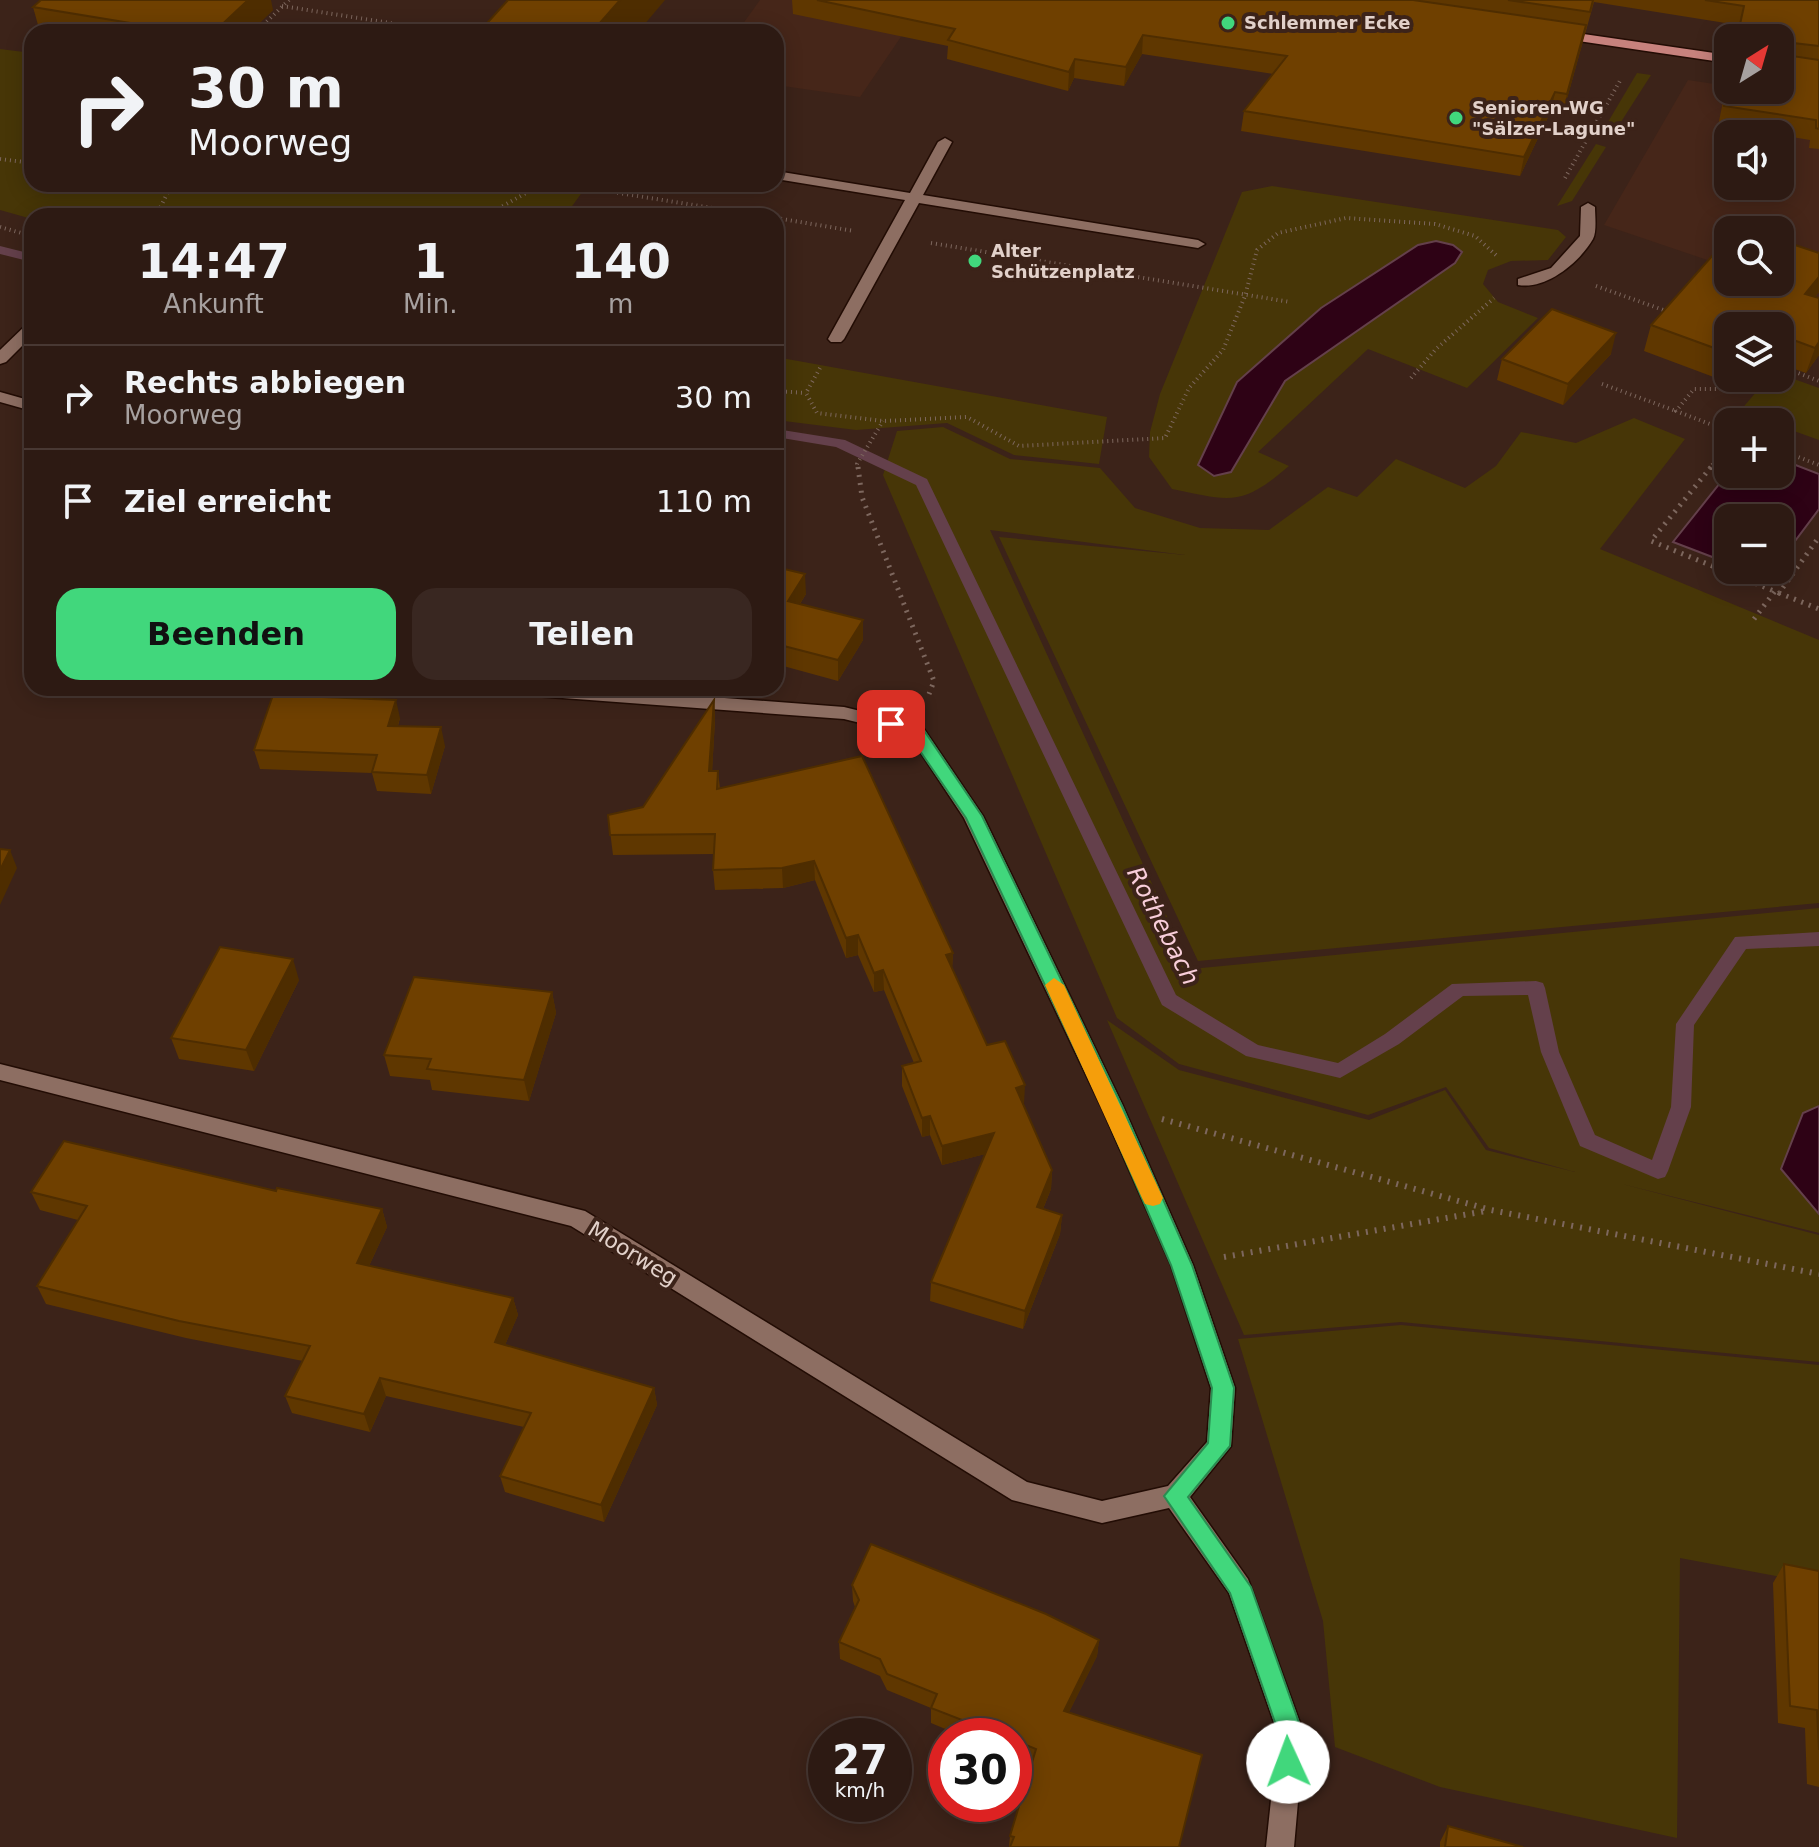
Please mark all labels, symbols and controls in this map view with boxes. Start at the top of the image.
place label: Schlemmer Ecke [1244,12,1410,33]
marker: Schlemmer Ecke [1219,14,1237,32]
north arrow [1714,24,1794,104]
map controls [1714,24,1794,584]
text: 30 m [188,55,344,120]
icon: right [56,56,160,160]
place label: Senioren-WG "Sälzer-Lagune" [1472,97,1635,139]
marker: Senioren-WG "Sälzer-Lagune" [1447,109,1465,127]
button: sound [1714,120,1794,200]
text: Moorweg [188,122,352,163]
button: search [1714,216,1794,296]
text: 14:47 [137,233,290,289]
text: 1 [414,233,447,289]
text: 140 [571,233,671,289]
place label: Alter Schützenplatz [991,240,1135,282]
marker: Alter Schützenplatz [966,252,984,270]
text: Ankunft [163,289,264,319]
text: Min. [403,289,457,319]
text: m [608,289,633,319]
button: layers [1714,312,1794,392]
text: Rechts abbiegen [124,365,406,400]
icon: right [56,375,100,419]
text: 30 m [675,380,752,415]
text: Moorweg [124,400,243,430]
button: + [1714,408,1794,488]
icon: arrive [56,479,100,523]
text: Ziel erreicht [124,484,331,519]
text: 110 m [656,484,752,519]
button: − [1714,504,1794,584]
button: Beenden [56,588,396,680]
button: Teilen [412,588,752,680]
pin [857,690,925,758]
icon: arrive [869,702,913,746]
water label: Rothebach [1121,862,1205,990]
street label: Moorweg [584,1216,682,1291]
speed limit sign: 30 [928,1718,1032,1822]
position arrow [1246,1720,1330,1804]
text: 27 [832,1737,888,1783]
text: km/h [835,1778,885,1802]

